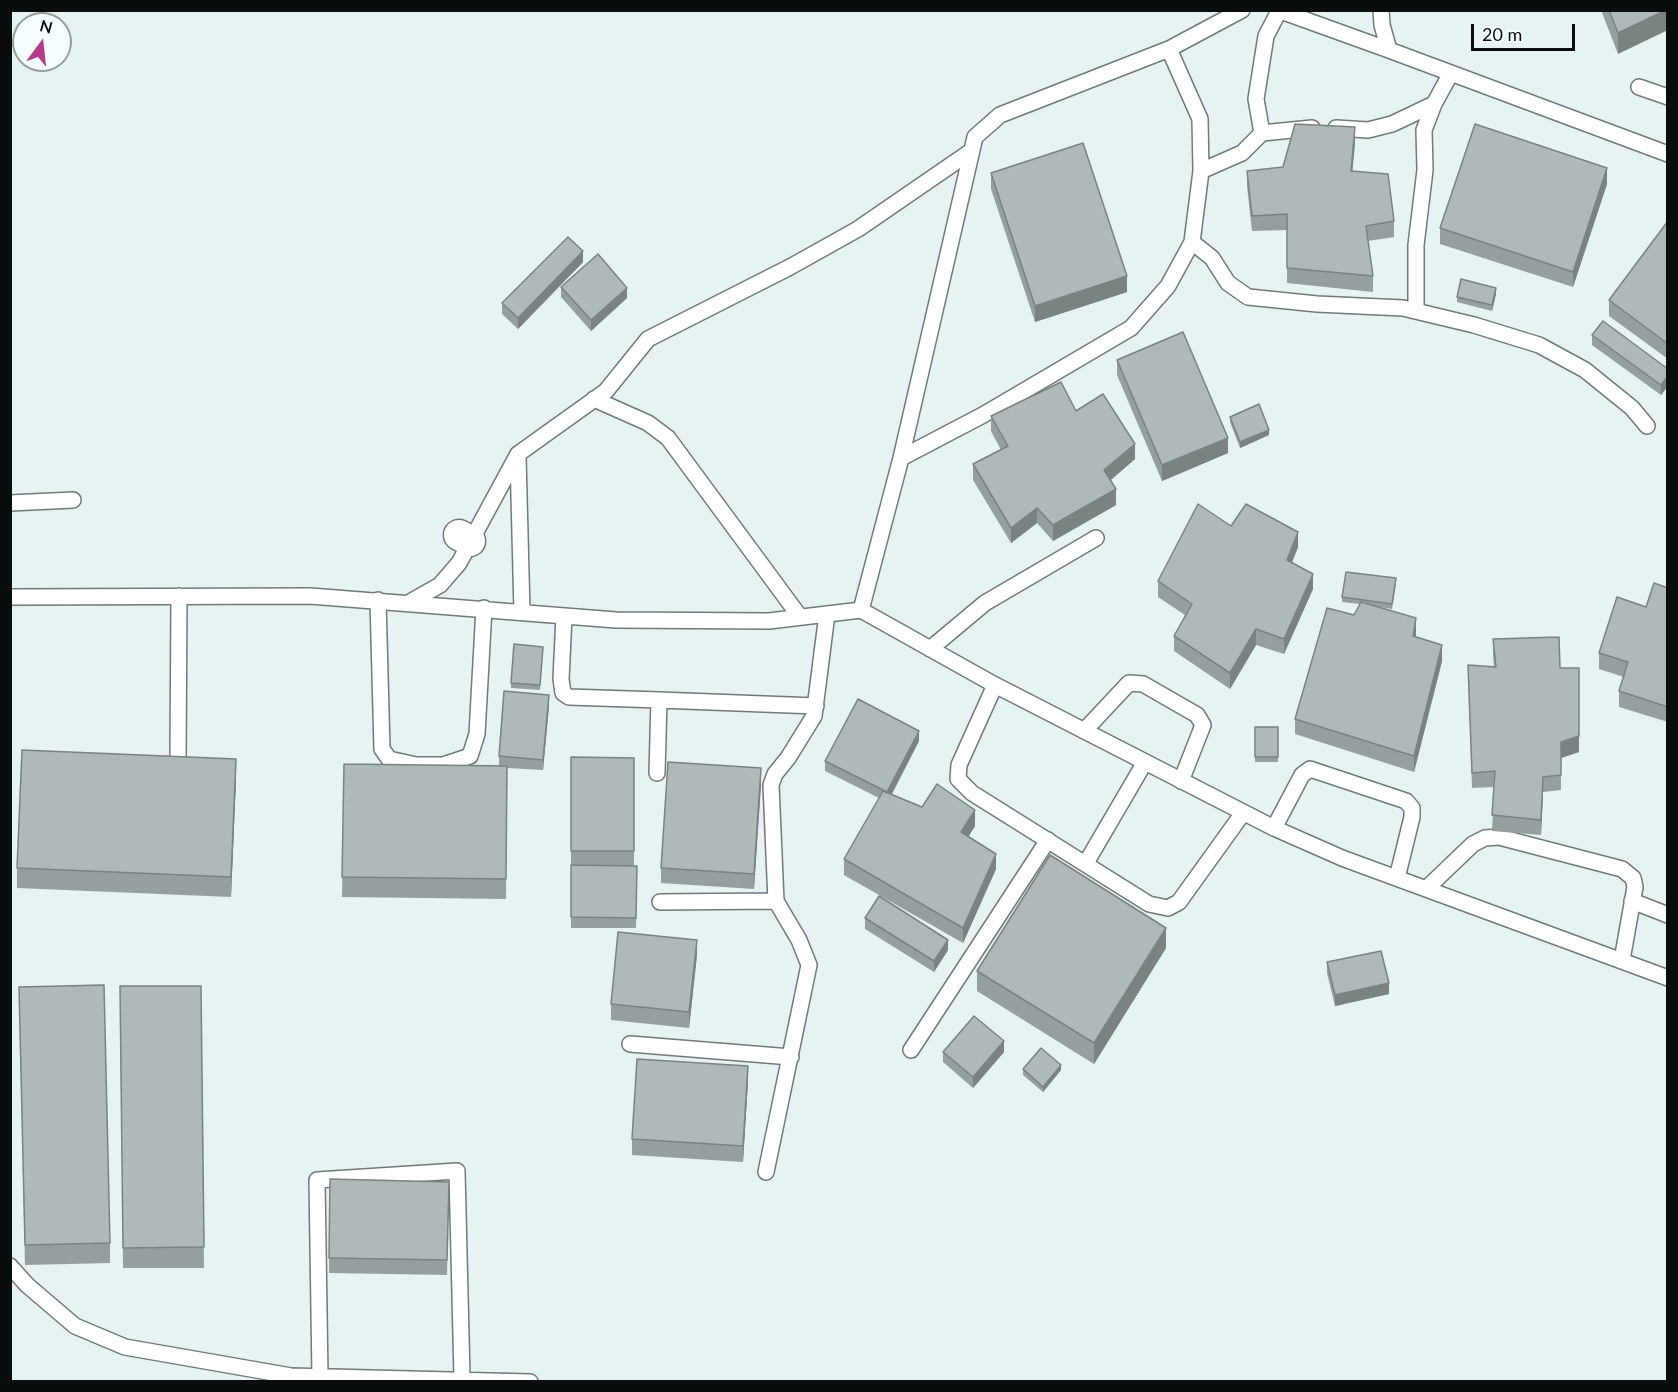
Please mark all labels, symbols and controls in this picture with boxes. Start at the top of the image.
north arrow [12,12,72,72]
scale bar [1474,12,1578,50]
text: N [38,15,55,37]
text: 20 m [1482,23,1522,45]

